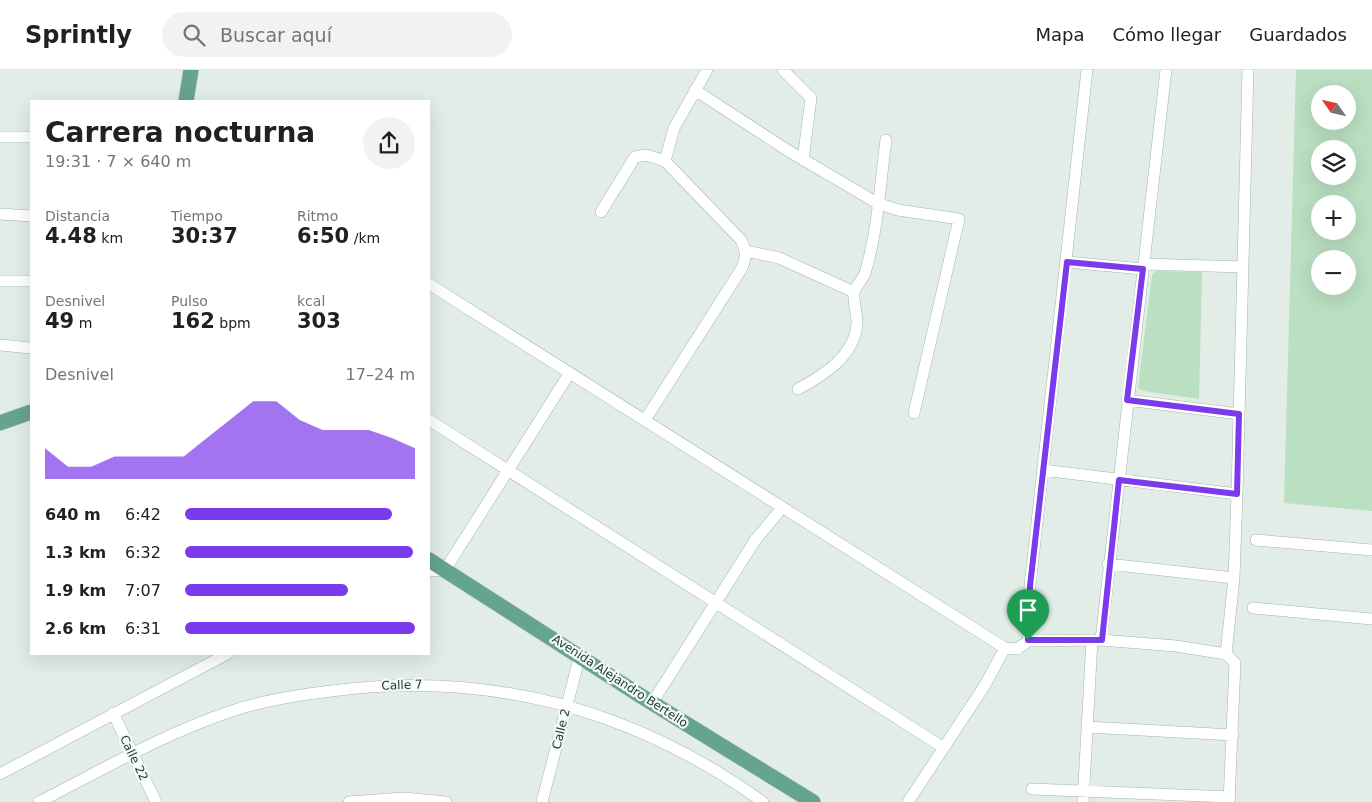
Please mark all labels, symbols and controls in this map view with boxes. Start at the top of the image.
search box [162,12,512,57]
text: Sprintly [25,21,132,49]
icon: search [180,21,208,49]
text: Buscar aquí [220,24,332,46]
text: Mapa [1035,24,1084,45]
text: Cómo llegar [1112,24,1221,45]
text: Guardados [1249,24,1347,45]
north arrow [1311,85,1356,130]
map controls [1311,85,1356,295]
text: Carrera nocturna [45,116,315,149]
button: share [363,117,415,169]
button: layers [1311,140,1356,185]
text: 19:31 · 7 × 640 m [45,152,191,171]
button: + [1311,195,1356,240]
text: Distancia [45,208,110,224]
text: Tiempo [171,208,223,224]
text: Ritmo [297,208,338,224]
text: 4.48 [45,224,97,248]
text: 30:37 [171,224,238,248]
text: 6:50 [297,224,349,248]
text: km [97,230,123,246]
text: /km [349,230,380,246]
button: − [1311,250,1356,295]
text: Desnivel [45,293,105,309]
text: Pulso [171,293,208,309]
text: kcal [297,293,325,309]
text: 49 [45,309,74,333]
text: 162 [171,309,215,333]
text: 303 [297,309,341,333]
text: m [74,315,92,331]
text: bpm [215,315,251,331]
text: Desnivel [45,365,114,384]
text: 17–24 m [346,365,415,384]
text: 640 m [45,505,101,524]
text: 6:42 [125,505,161,524]
text: 1.3 km [45,543,106,562]
text: 6:32 [125,543,161,562]
text: 1.9 km [45,581,106,600]
text: 7:07 [125,581,161,600]
pin [1007,589,1049,640]
icon: arrive [1014,596,1042,624]
text: 2.6 km [45,619,106,638]
text: 6:31 [125,619,161,638]
street label: Avenida Alejandro Bertello [550,632,690,730]
street label: Calle 7 [381,677,423,693]
street label: Calle 2 [549,707,573,751]
street label: Calle 22 [117,733,151,783]

